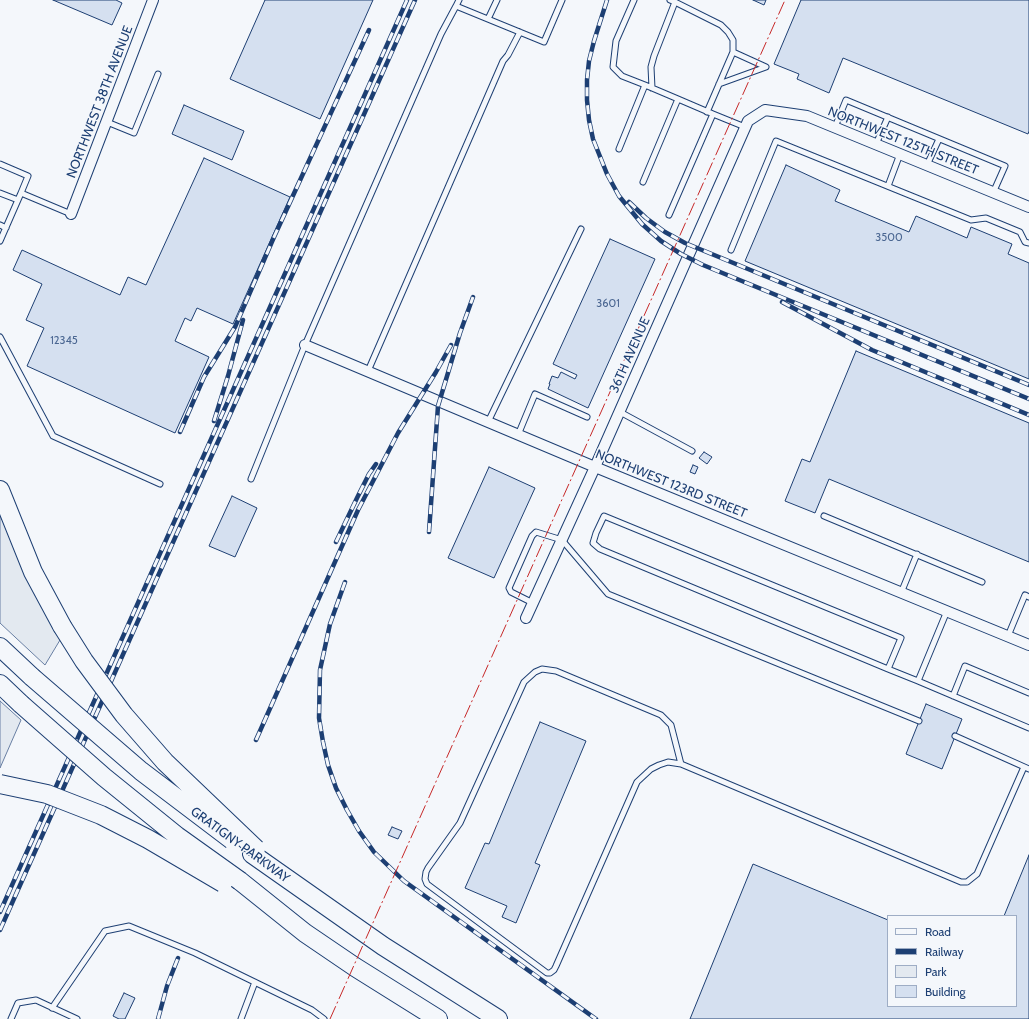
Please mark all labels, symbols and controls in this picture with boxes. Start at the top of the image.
street label: NORTHWEST 38TH AVENUE [64,24,136,180]
street label: NORTHWEST 125TH STREET [826,104,980,178]
house number: 3500 [875,231,903,245]
house number: 3601 [596,297,620,311]
street label: 36TH AVENUE [606,315,654,395]
house number: 12345 [50,334,78,348]
street label: NORTHWEST 123RD STREET [593,446,749,522]
street label: GRATIGNY PARKWAY [187,804,293,886]
legend [887,915,1017,1007]
text: Road [925,924,951,939]
text: Railway [925,944,963,959]
text: Park [925,964,947,979]
text: Building [925,984,966,999]

